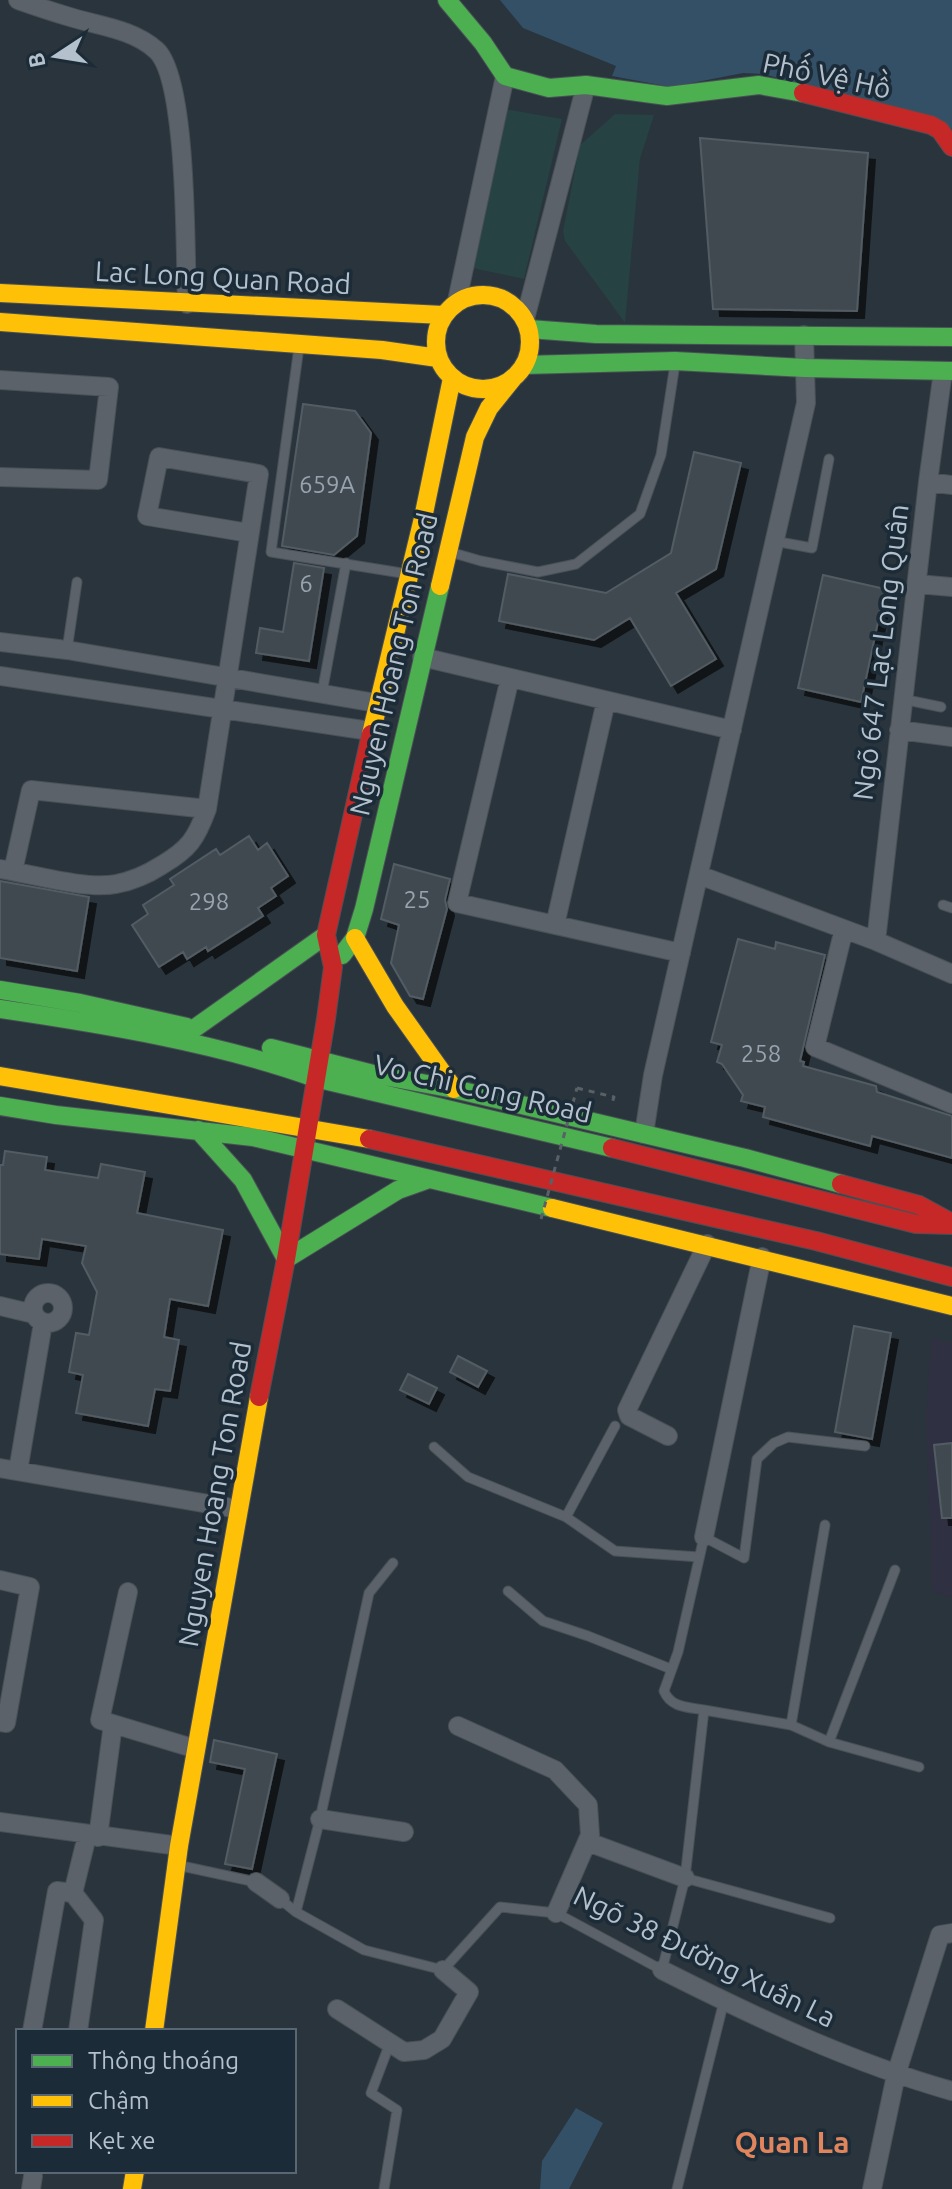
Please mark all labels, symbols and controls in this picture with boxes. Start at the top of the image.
north arrow [16,16,96,96]
street label: Phố Vệ Hồ [760,43,894,104]
text: B [22,51,50,70]
street label: Lac Long Quan Road [94,255,352,299]
house number: 659A [299,471,355,498]
street label: Ngõ 647 Lạc Long Quân [846,502,914,802]
street label: Nguyen Hoang Ton Road [343,510,443,818]
house number: 6 [299,570,313,597]
house number: 25 [403,886,431,913]
house number: 298 [189,888,229,915]
house number: 258 [741,1040,781,1067]
street label: Vo Chi Cong Road [371,1048,595,1128]
street label: Nguyen Hoang Ton Road [172,1339,256,1649]
street label: Ngõ 38 Đường Xuân La [569,1879,841,2033]
legend [16,2029,296,2173]
text: Thông thoáng [88,2047,239,2074]
text: Chậm [88,2087,149,2114]
district label: Quan La [734,2125,850,2159]
text: Kẹt xe [88,2127,156,2154]

